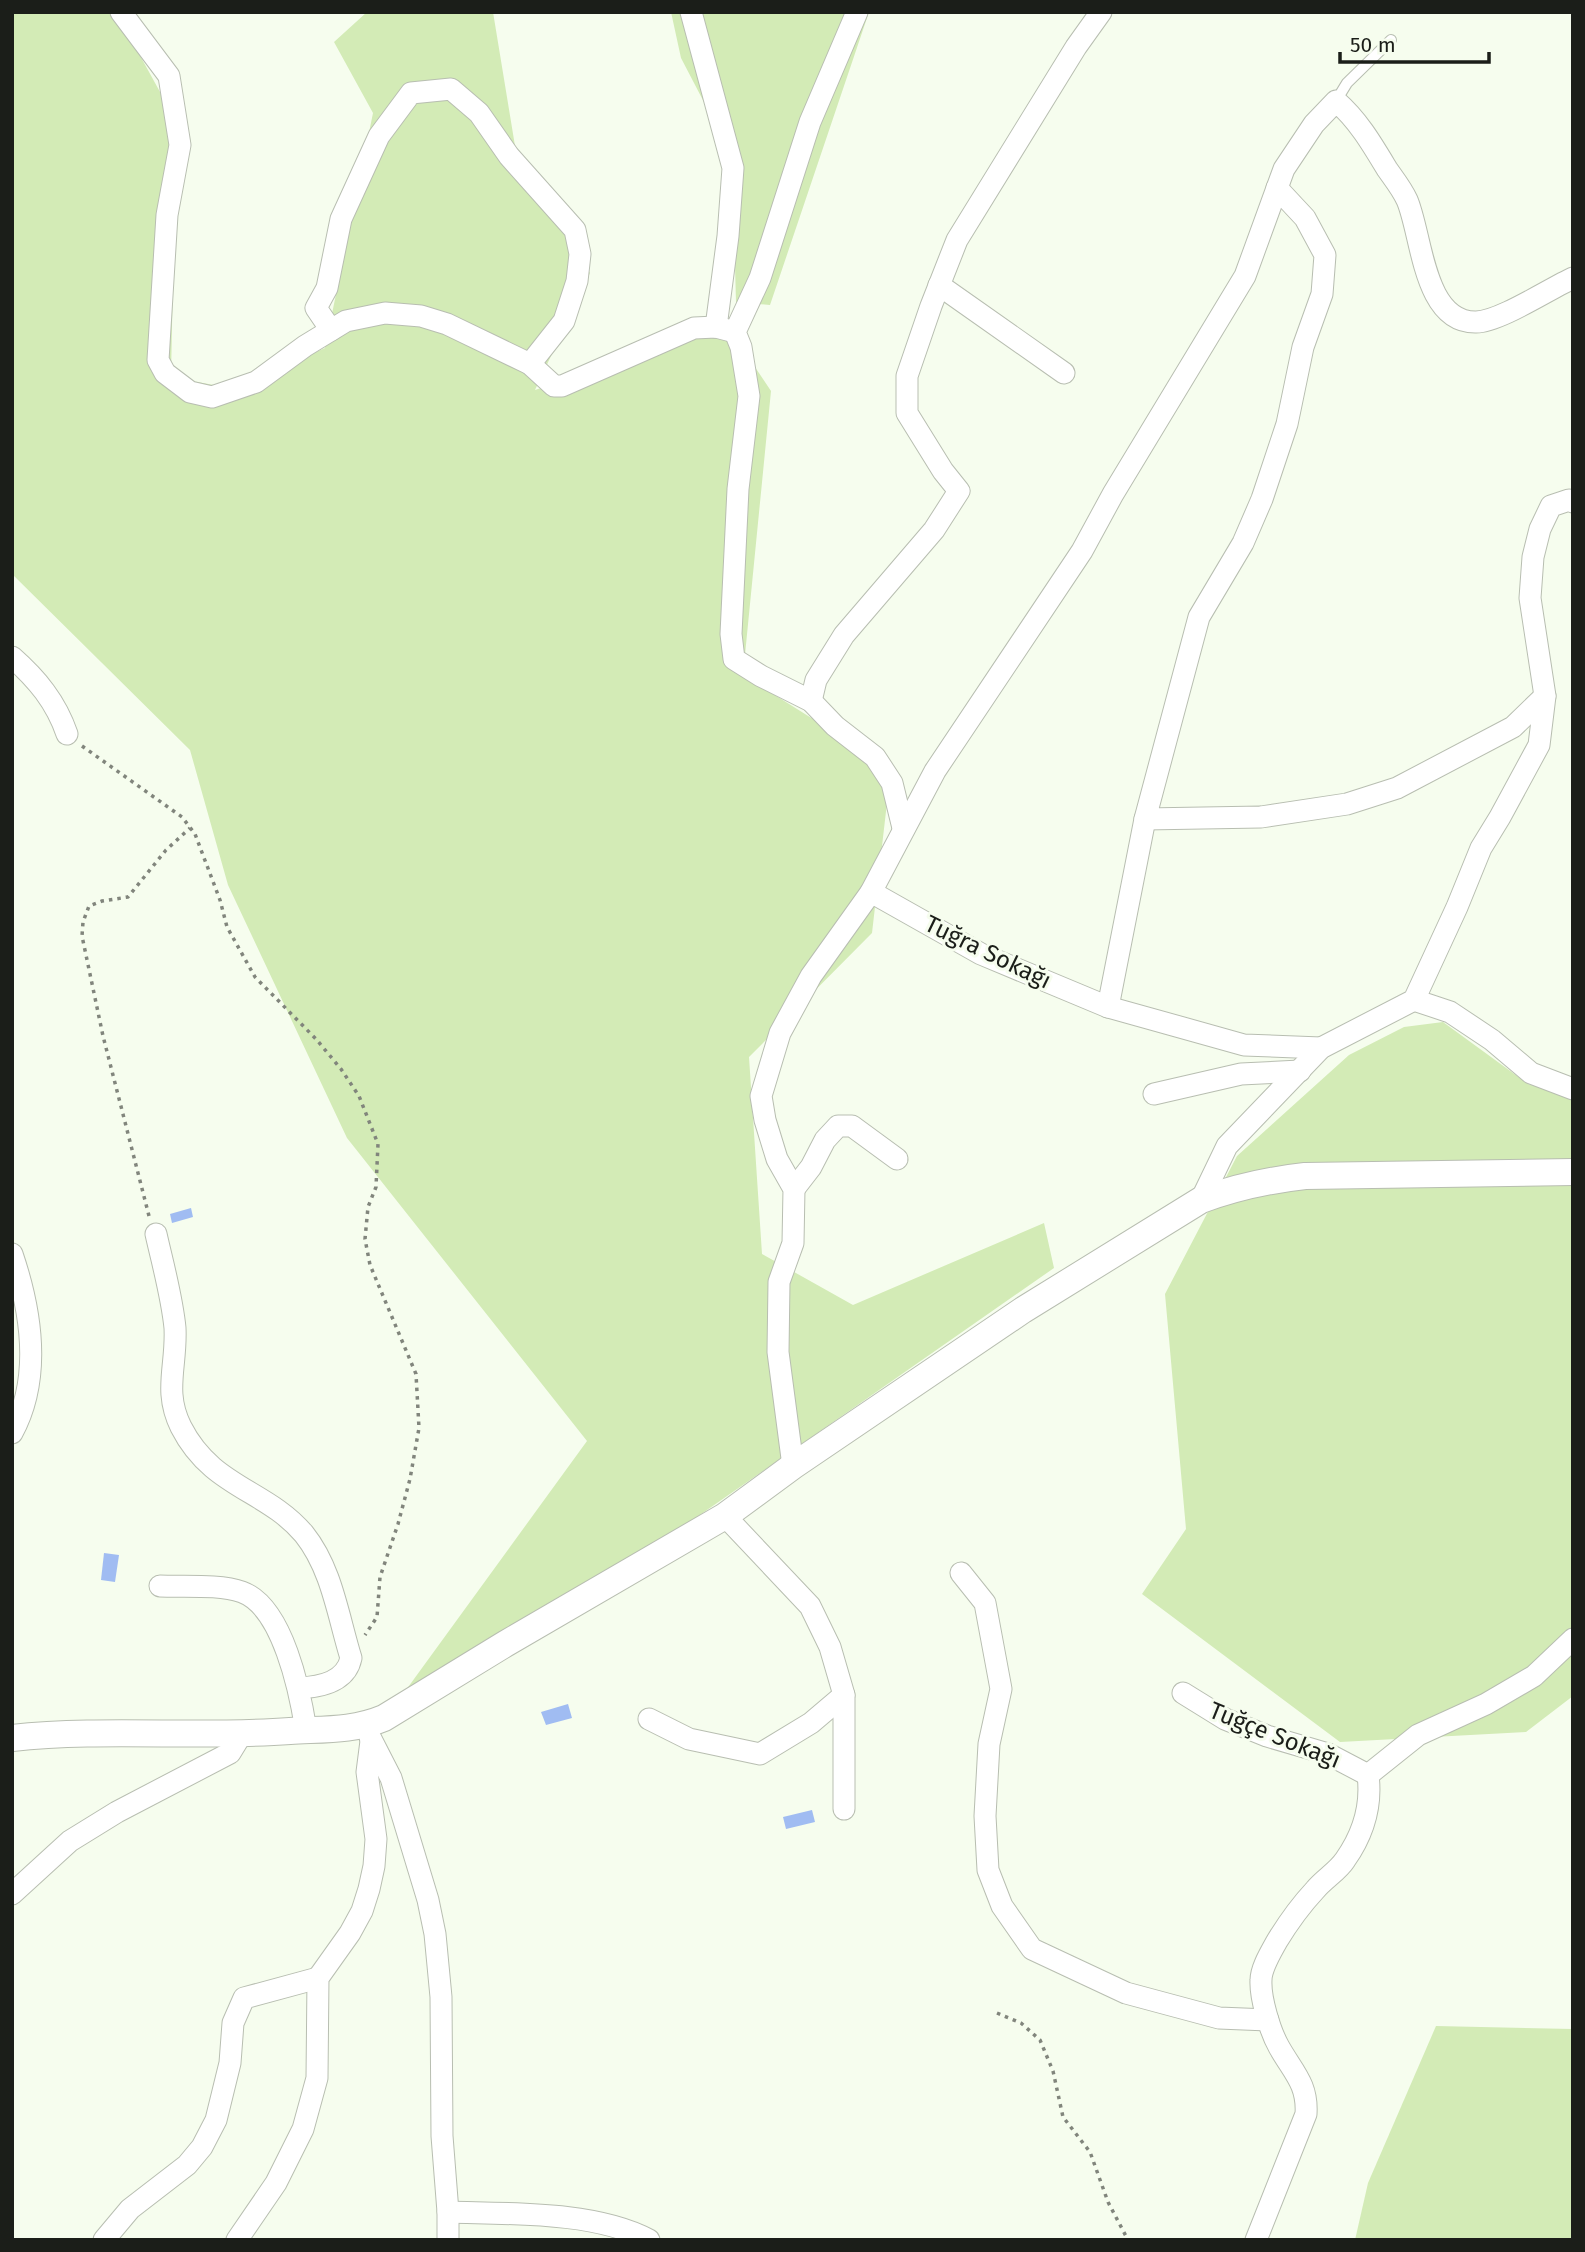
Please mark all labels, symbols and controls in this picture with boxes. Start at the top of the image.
scale bar [1340,21,1489,65]
text: 50 m [1350,32,1396,58]
street label: Tuğra Sokağı [920,909,1056,995]
street label: Tuğçe Sokağı [1205,1696,1345,1774]

